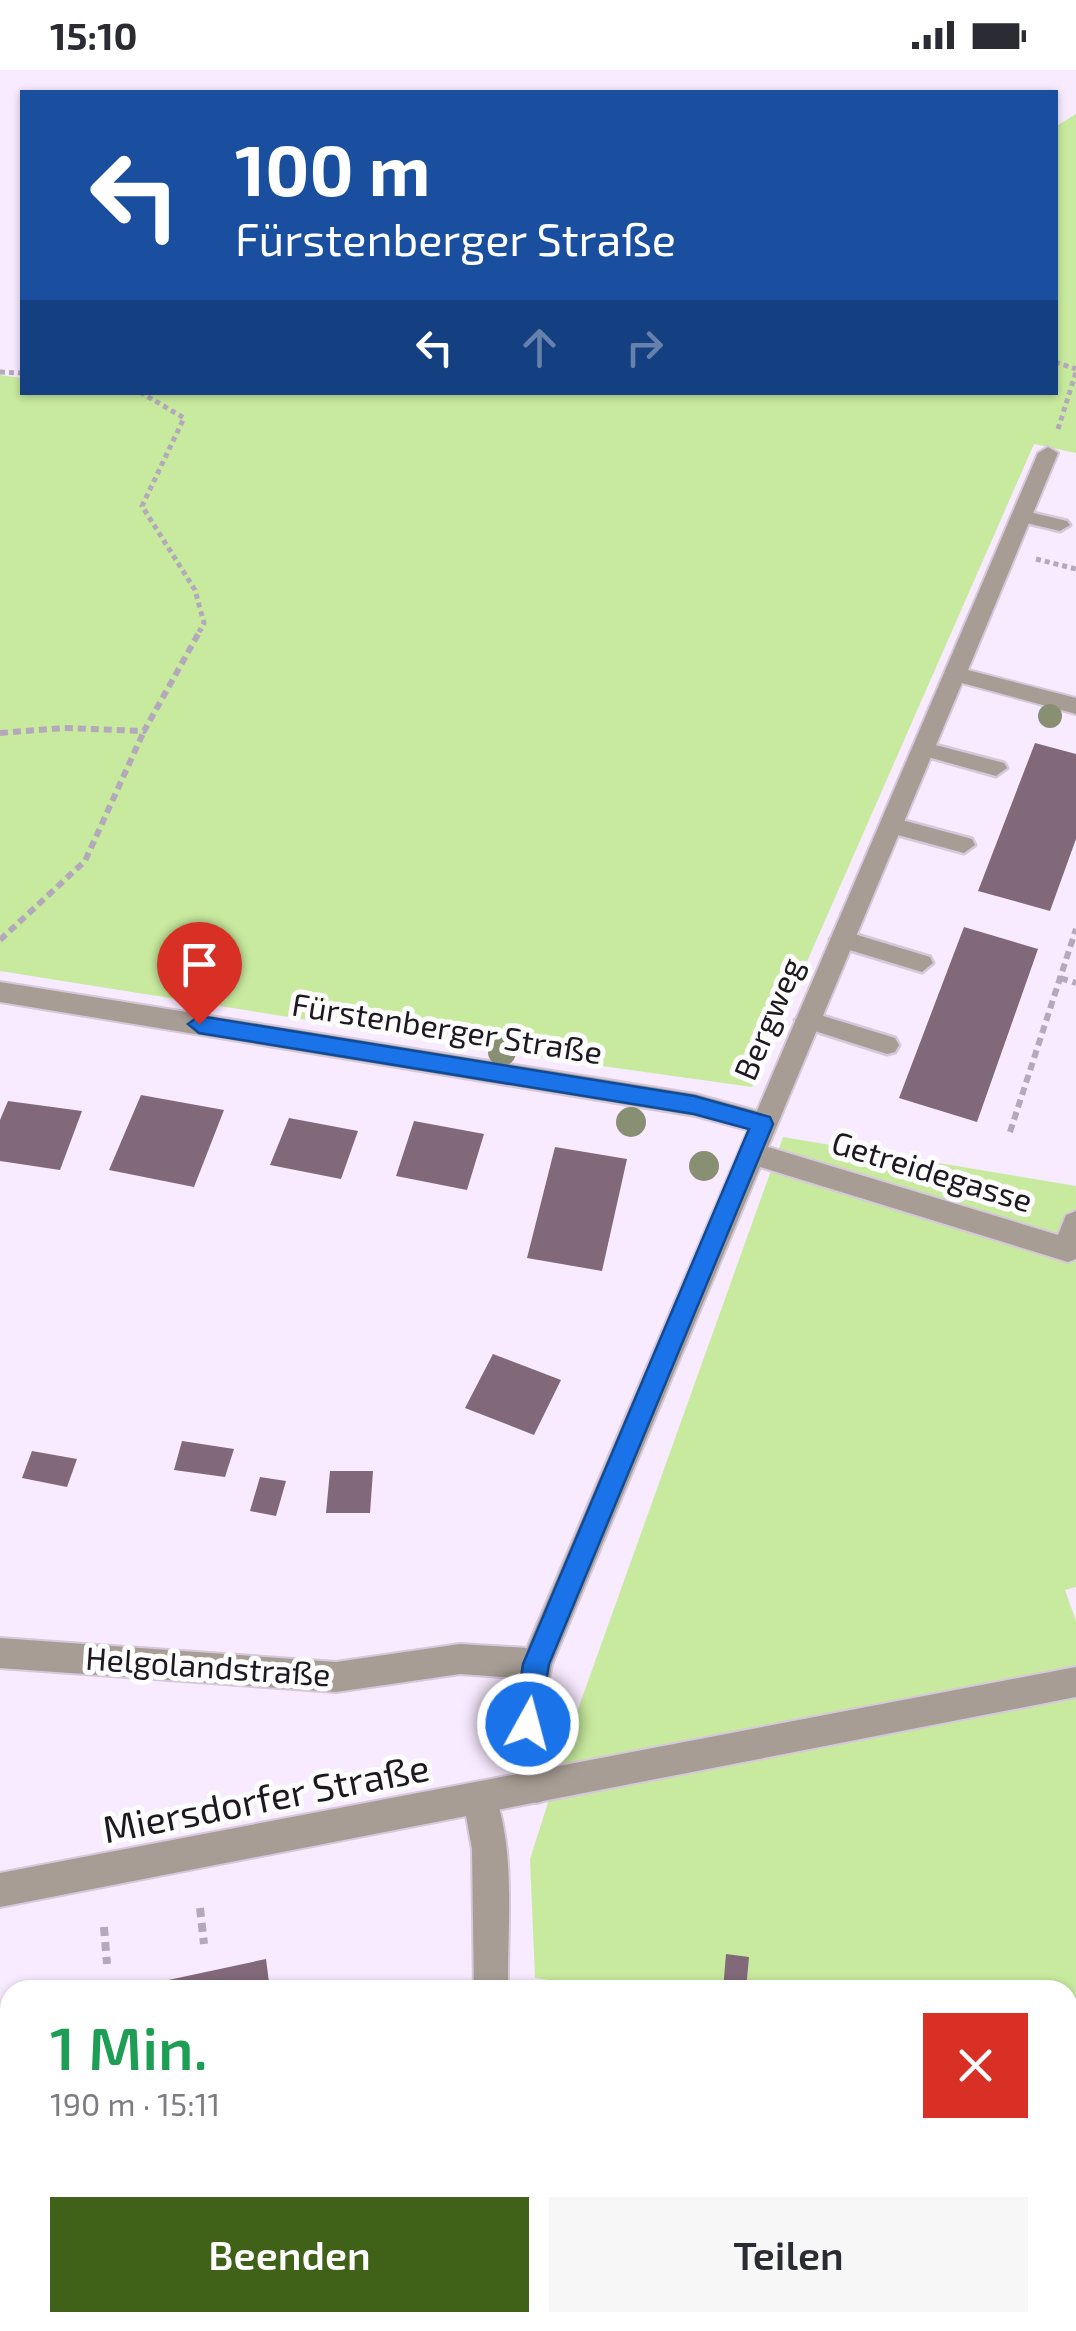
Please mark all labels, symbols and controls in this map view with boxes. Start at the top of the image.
text: 15:10 [50,12,138,58]
text: 100 m [235,126,430,210]
icon: left [70,130,200,260]
text: Fürstenberger Straße [235,211,676,265]
icon: left [407,320,462,375]
icon: ahead [512,320,567,375]
icon: right [617,320,672,375]
pin [157,922,242,1025]
icon: arrive [172,937,227,992]
street label: Bergweg [724,951,810,1085]
street label: Fürstenberger Straße [290,984,605,1070]
street label: Getreidegasse [828,1122,1037,1219]
street label: Helgolandstraße [84,1637,332,1693]
position arrow [476,1672,580,1776]
street label: Miersdorfer Straße [99,1743,433,1851]
text: 1 Min. [50,2010,208,2082]
button: close [923,2013,1028,2118]
text: 190 m · 15:11 [50,2084,220,2122]
button: Beenden [50,2197,529,2312]
button: Teilen [549,2197,1028,2312]

